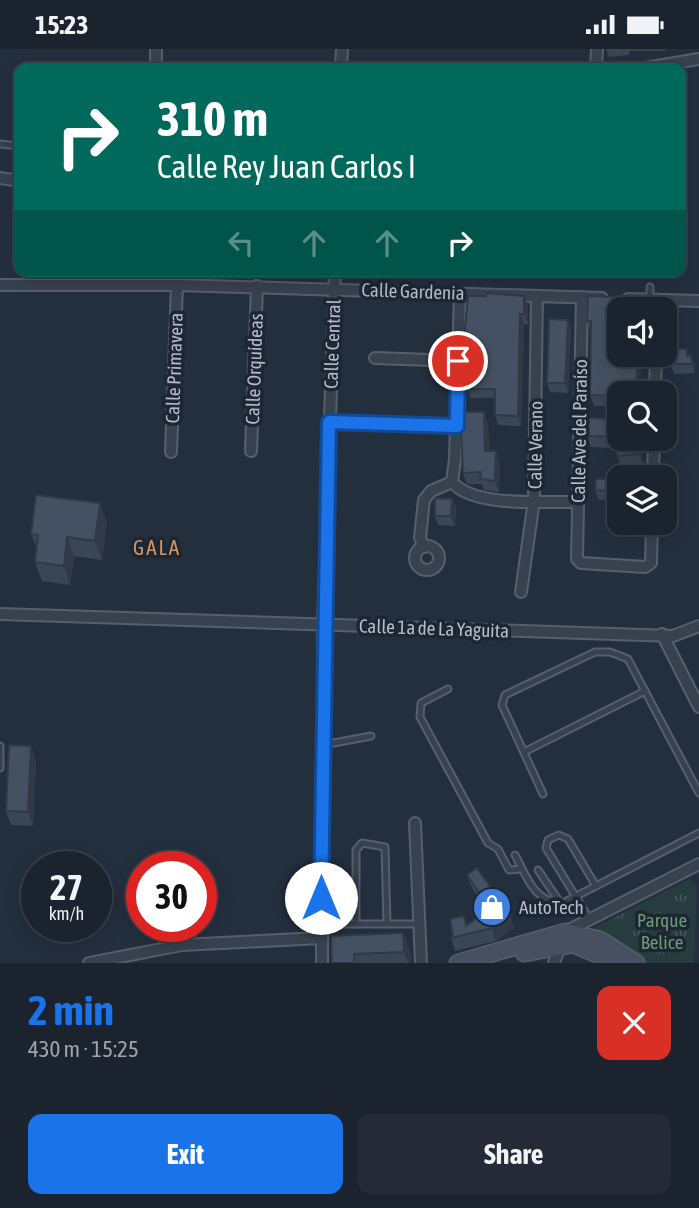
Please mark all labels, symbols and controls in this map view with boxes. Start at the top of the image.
text: 15:23 [35,10,89,40]
text: 310 m [157,90,268,146]
icon: right [42,91,133,182]
text: Calle Rey Juan Carlos I [157,148,416,185]
icon: left [222,224,260,262]
icon: ahead [295,224,333,262]
icon: ahead [368,224,406,262]
icon: right [441,224,479,262]
street label: Calle Gardenia [361,278,465,304]
map controls [607,297,677,535]
button: sound [607,297,677,367]
street label: Calle Central [319,299,345,389]
street label: Calle Primavera [161,312,187,424]
street label: Calle Orquídeas [241,313,267,425]
pin [428,331,488,391]
icon: arrive [439,342,477,380]
street label: Calle Ave del Paraíso [567,359,591,503]
button: search [607,381,677,451]
street label: Calle Verano [523,401,547,489]
button: layers [607,465,677,535]
district label: GALA [133,535,181,559]
street label: Calle 1a de La Yaguita [359,614,509,642]
speed limit sign: 30 [126,851,217,942]
position arrow [284,861,358,935]
text: 27 [50,867,83,907]
shop icon: AutoTech [471,886,513,928]
place label: AutoTech [519,896,584,918]
text: km/h [49,903,84,924]
park label: Parque Belice [637,909,687,953]
text: 2 min [28,986,114,1034]
button: close [597,986,671,1060]
text: 430 m · 15:25 [28,1036,139,1062]
button: Exit [28,1114,343,1194]
button: Share [357,1114,671,1194]

